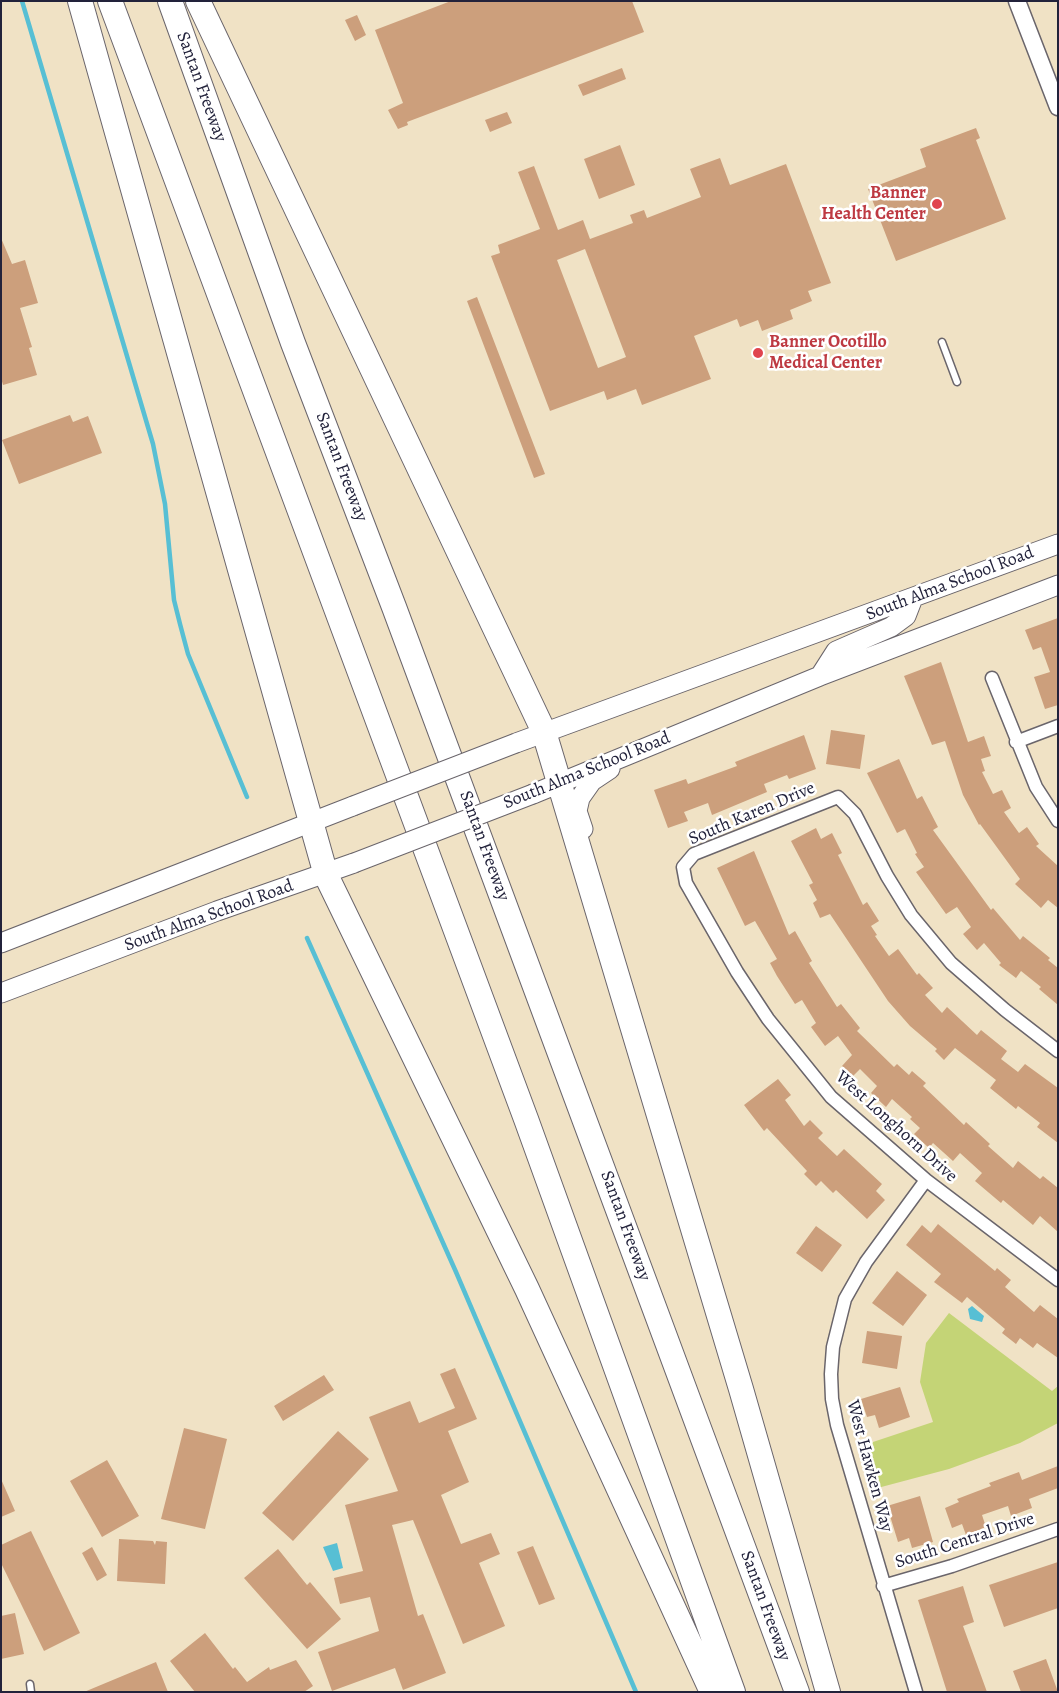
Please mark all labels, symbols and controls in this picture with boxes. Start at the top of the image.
street label: Santan Freeway [171,29,231,145]
place label: Banner Health Center [821,183,926,225]
marker: Banner Health Center [930,197,944,211]
place label: Banner Ocotillo Medical Center [769,332,887,374]
marker: Banner Ocotillo Medical Center [751,346,765,360]
street label: Santan Freeway [310,409,372,525]
street label: South Alma School Road [863,542,1037,626]
street label: South Alma School Road [500,728,674,814]
street label: South Karen Drive [686,778,818,850]
street label: Santan Freeway [454,788,514,904]
street label: South Alma School Road [122,875,296,957]
street label: West Longhorn Drive [831,1067,961,1187]
street label: Santan Freeway [595,1168,655,1284]
street label: West Hawken Way [841,1398,897,1534]
street label: South Central Drive [893,1508,1037,1574]
street label: Santan Freeway [735,1548,795,1664]

